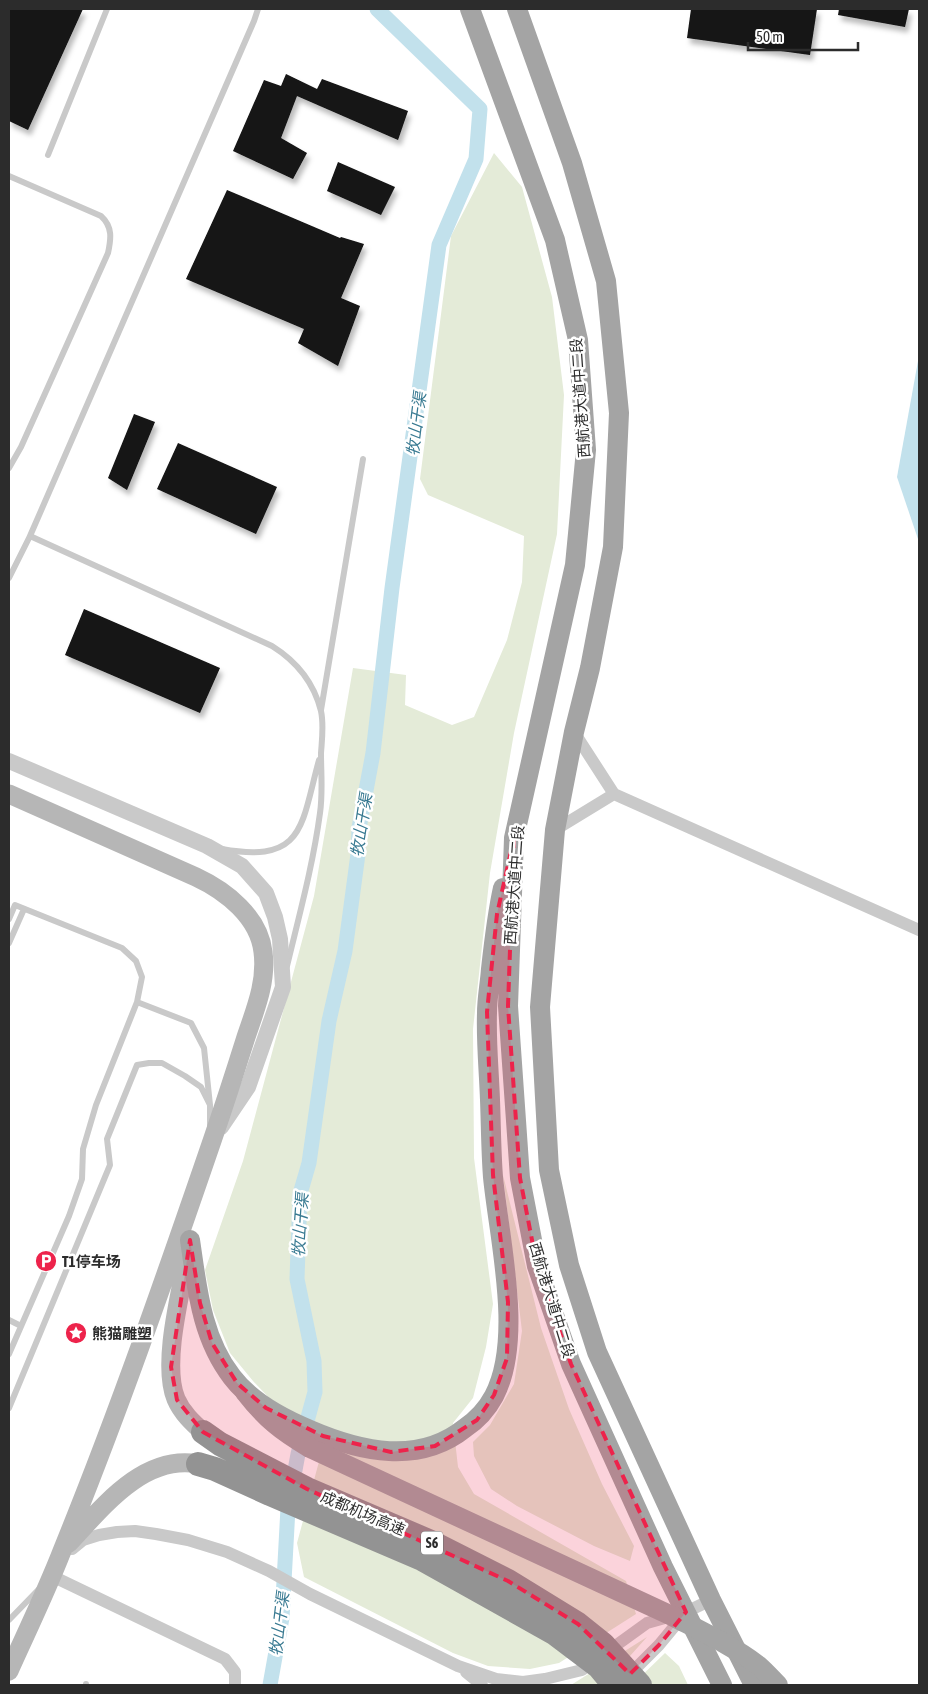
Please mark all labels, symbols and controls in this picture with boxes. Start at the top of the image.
scale bar [748,20,858,52]
text: 50 m [756,28,783,45]
street label: 西航港大道中二段 [567,338,593,458]
water label: 牧山干渠 [403,389,429,457]
water label: 牧山干渠 [347,790,375,858]
street label: 西航港大道中二段 [501,825,527,945]
water label: 牧山干渠 [289,1190,311,1258]
street label: 西航港大道中二段 [526,1240,578,1360]
parking icon: T1停车场 [34,1249,58,1273]
place label: T1停车场 [62,1253,121,1270]
place icon: 熊猫雕塑 [64,1321,88,1345]
place label: 熊猫雕塑 [92,1325,152,1342]
street label: 成都机场高速 [318,1488,408,1538]
road number: S6 [421,1532,443,1555]
water label: 牧山干渠 [266,1589,292,1657]

